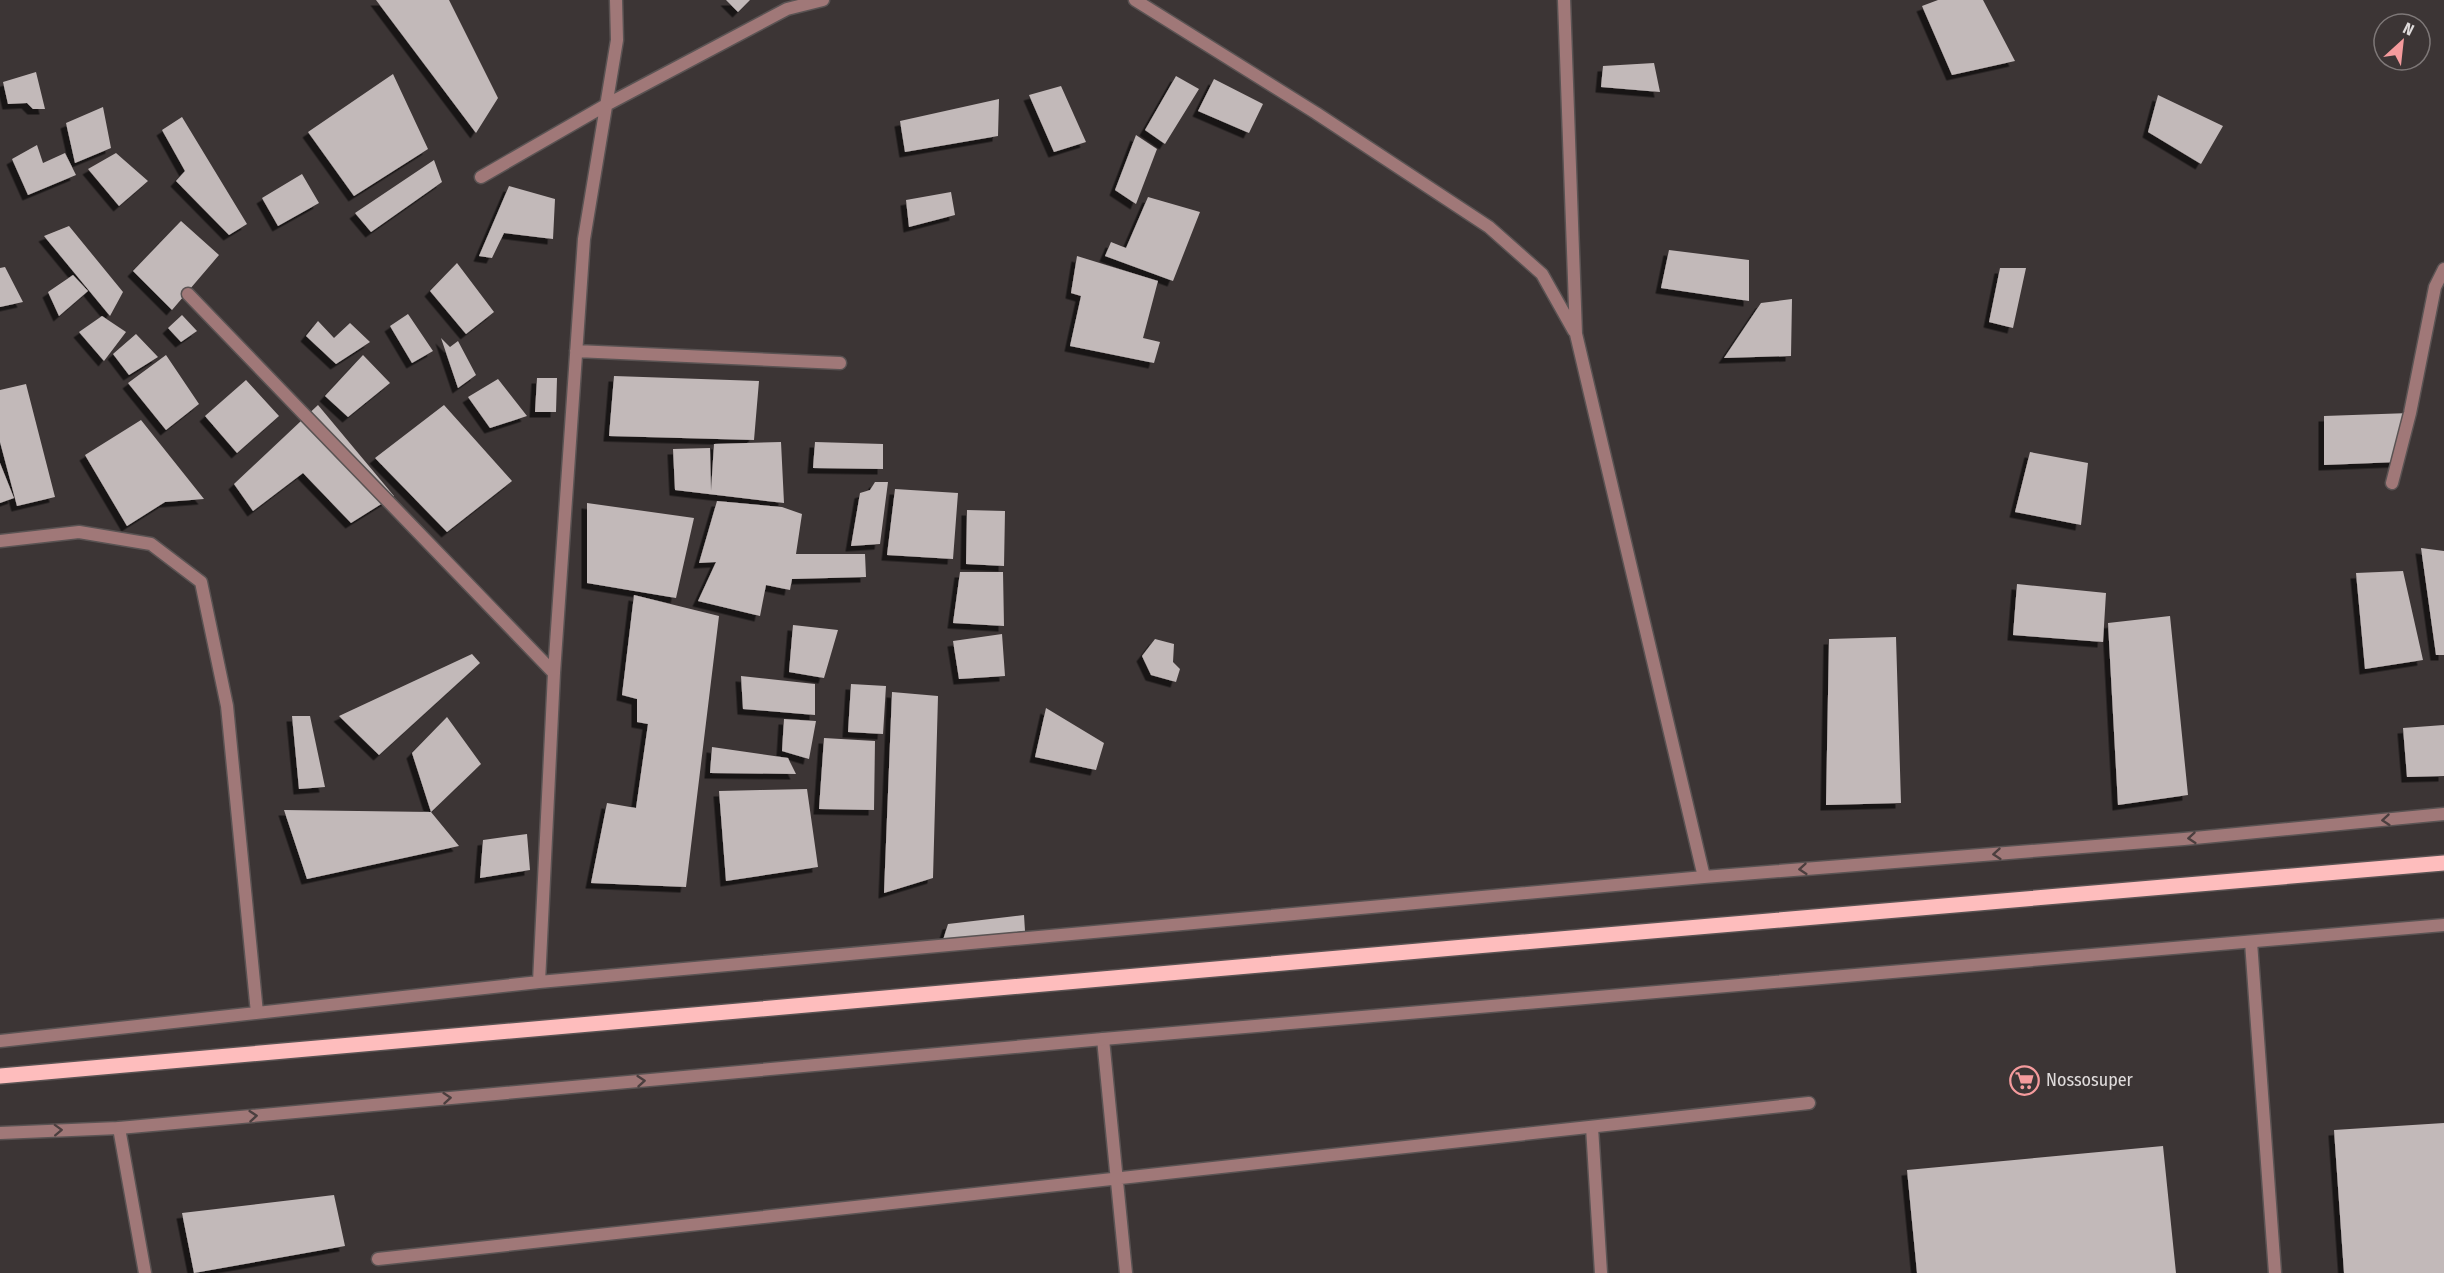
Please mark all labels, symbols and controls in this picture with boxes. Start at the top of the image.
north arrow [2372,12,2432,72]
text: N [2400,18,2417,40]
one-way arrow [2381,813,2390,826]
one-way arrow [2187,831,2196,844]
one-way arrow [1993,847,2002,860]
one-way arrow [1798,862,1807,875]
supermarket icon: Nossosuper [2009,1064,2041,1096]
place label: Nossosuper [2046,1069,2134,1091]
one-way arrow [637,1075,646,1088]
one-way arrow [443,1092,452,1105]
one-way arrow [248,1110,257,1123]
one-way arrow [54,1124,63,1137]

